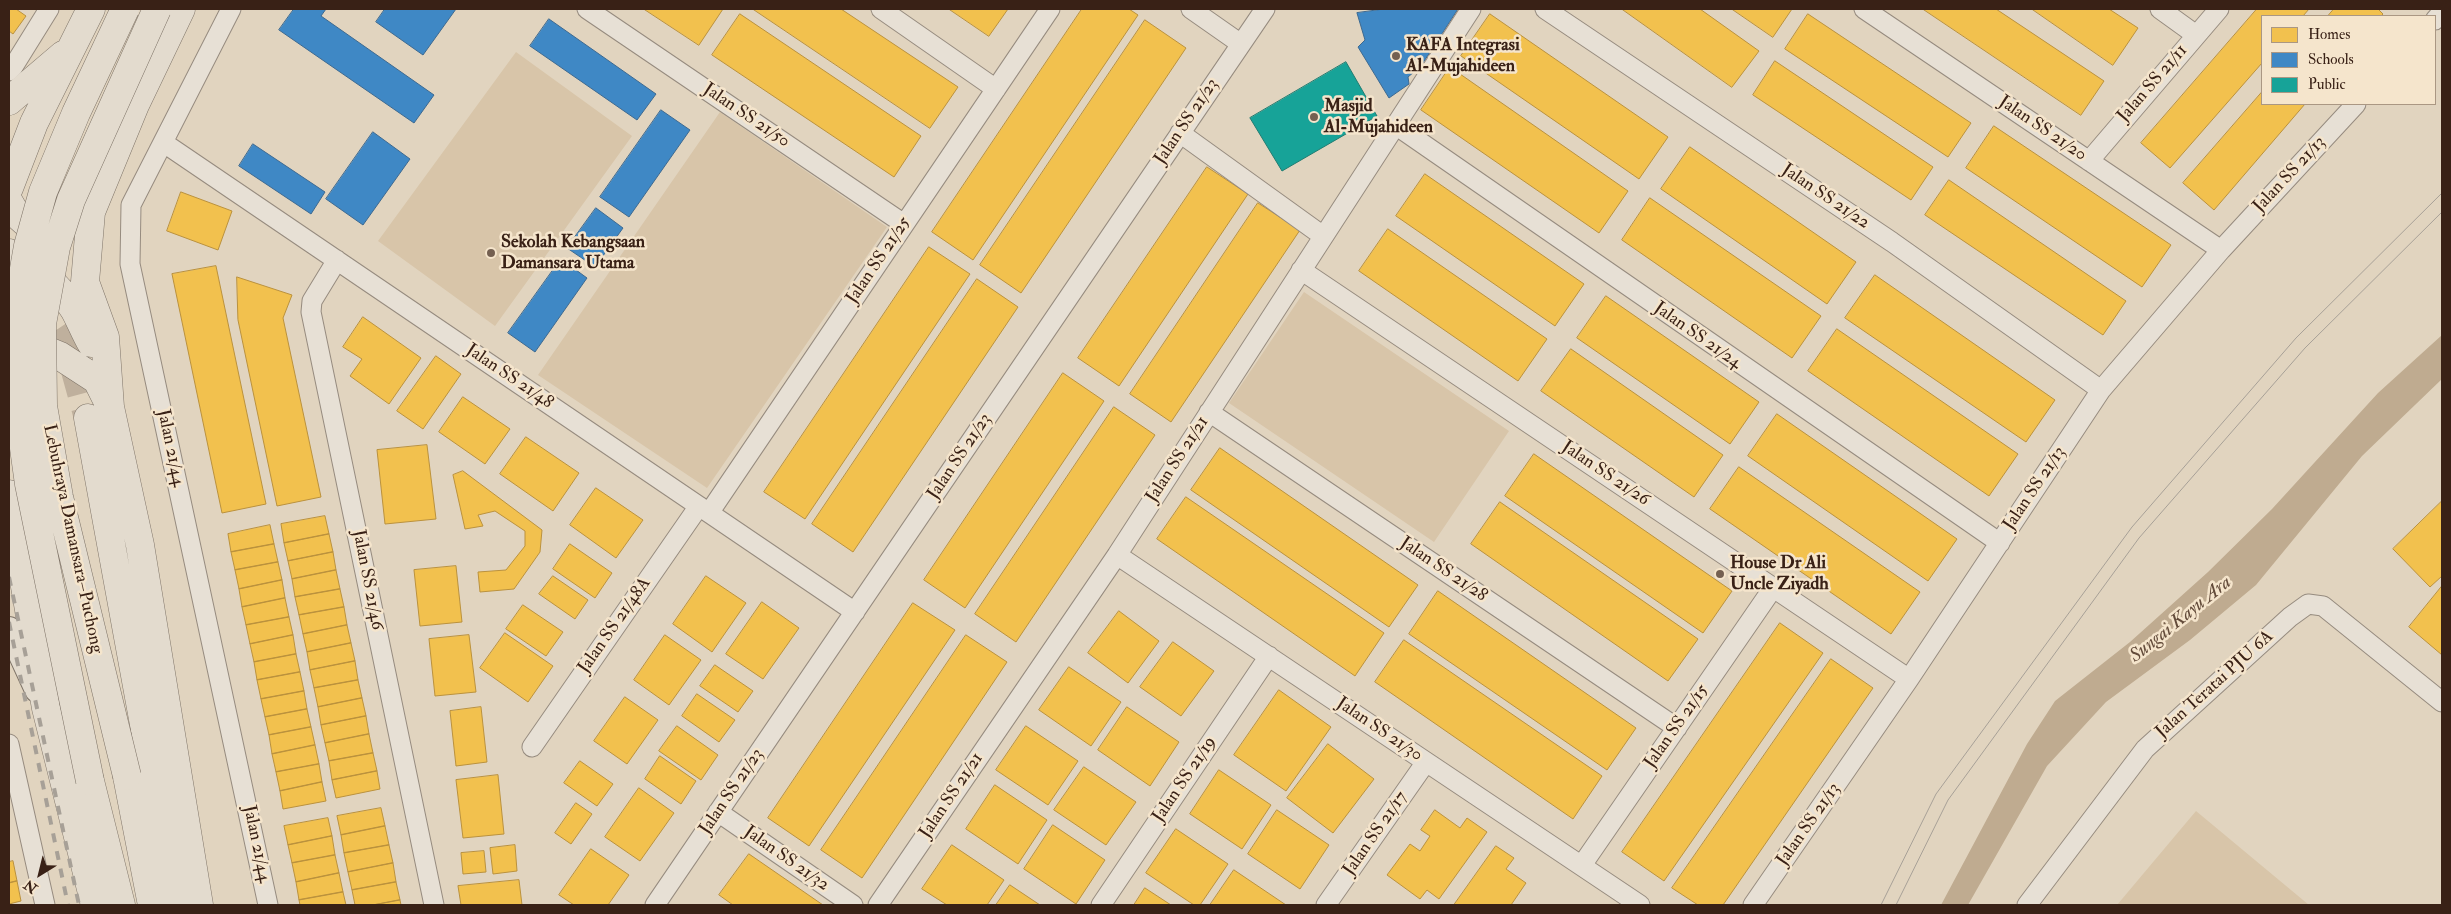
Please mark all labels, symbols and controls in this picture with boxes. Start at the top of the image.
legend [2261,15,2436,105]
text: Homes [2308,25,2350,44]
place label: KAFA Integrasi Al-Mujahideen [1406,35,1520,78]
street label: Jalan SS 21/11 [2113,41,2193,127]
marker: KAFA Integrasi Al-Mujahideen [1390,50,1402,62]
text: Schools [2308,50,2354,69]
street label: Jalan SS 21/23 [1150,75,1224,169]
text: Public [2308,75,2346,94]
street label: Jalan SS 21/50 [698,79,794,153]
street label: Jalan SS 21/20 [1994,92,2090,166]
place label: Masjid Al-Mujahideen [1324,96,1433,138]
marker: Masjid Al-Mujahideen [1308,111,1320,123]
street label: Jalan SS 21/13 [2249,132,2331,218]
street label: Jalan SS 21/22 [1777,160,1873,234]
street label: Jalan SS 21/25 [842,213,916,309]
place label: Sekolah Kebangsaan Damansara Utama [501,232,645,274]
marker: Sekolah Kebangsaan Damansara Utama [485,247,497,259]
street label: Jalan SS 21/24 [1649,298,1745,374]
street label: Jalan SS 21/48 [461,340,557,414]
street label: Jalan 21/44 [151,407,189,489]
street label: Jalan SS 21/23 [923,410,997,504]
street label: Jalan SS 21/21 [1142,413,1214,507]
street label: Lebuhraya Damansara–Puchong [37,422,107,656]
street label: Jalan SS 21/26 [1557,437,1653,511]
street label: Jalan SS 21/13 [1999,443,2071,535]
street label: Jalan SS 21/46 [347,528,387,632]
street label: Jalan SS 21/28 [1395,533,1491,607]
place label: House Dr Ali Uncle Ziyadh [1730,553,1829,596]
marker: House Dr Ali Uncle Ziyadh [1714,568,1726,580]
water label: Sungai Kayu Ara [2125,572,2237,668]
street label: Jalan SS 21/48A [574,574,656,678]
street label: Jalan Teratai PJU 6A [2152,626,2278,744]
street label: Jalan SS 21/15 [1640,681,1714,773]
street label: Jalan SS 21/30 [1332,693,1426,767]
street label: Jalan SS 21/19 [1148,733,1222,827]
street label: Jalan SS 21/23 [695,745,769,839]
street label: Jalan SS 21/21 [915,749,989,843]
street label: Jalan SS 21/13 [1772,779,1846,871]
street label: Jalan SS 21/17 [1339,788,1413,880]
street label: Jalan 21/44 [237,803,275,885]
street label: Jalan SS 21/32 [739,822,833,896]
north arrow [15,849,65,899]
text: N [21,876,41,897]

